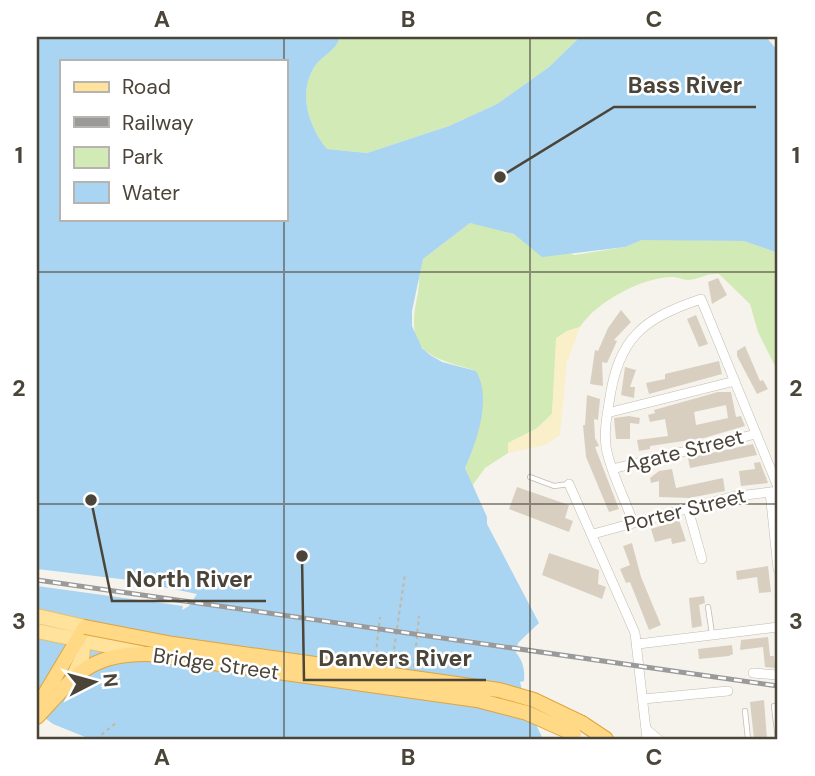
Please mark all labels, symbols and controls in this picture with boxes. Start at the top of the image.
text: A [154,4,170,34]
text: B [401,4,415,34]
text: C [646,4,662,34]
legend [60,60,287,220]
callout: Bass River [614,63,756,107]
text: Bass River [628,70,742,100]
text: Road [122,73,171,101]
text: Railway [122,109,194,137]
text: 1 [15,140,23,170]
text: 1 [792,140,800,170]
text: Park [122,143,164,171]
text: Water [122,179,180,207]
text: 2 [12,373,26,403]
text: 2 [789,373,803,403]
street label: Agate Street [622,423,746,479]
street label: Porter Street [621,481,749,539]
callout: North River [112,557,266,601]
text: North River [126,564,252,594]
text: 3 [12,606,26,636]
text: 3 [789,606,803,636]
callout: Danvers River [304,636,486,680]
street label: Bridge Street [151,641,281,687]
text: Danvers River [318,643,472,673]
north arrow [60,646,130,716]
text: N [97,672,124,688]
text: A [154,742,170,772]
text: B [401,742,415,772]
text: C [646,742,662,772]

